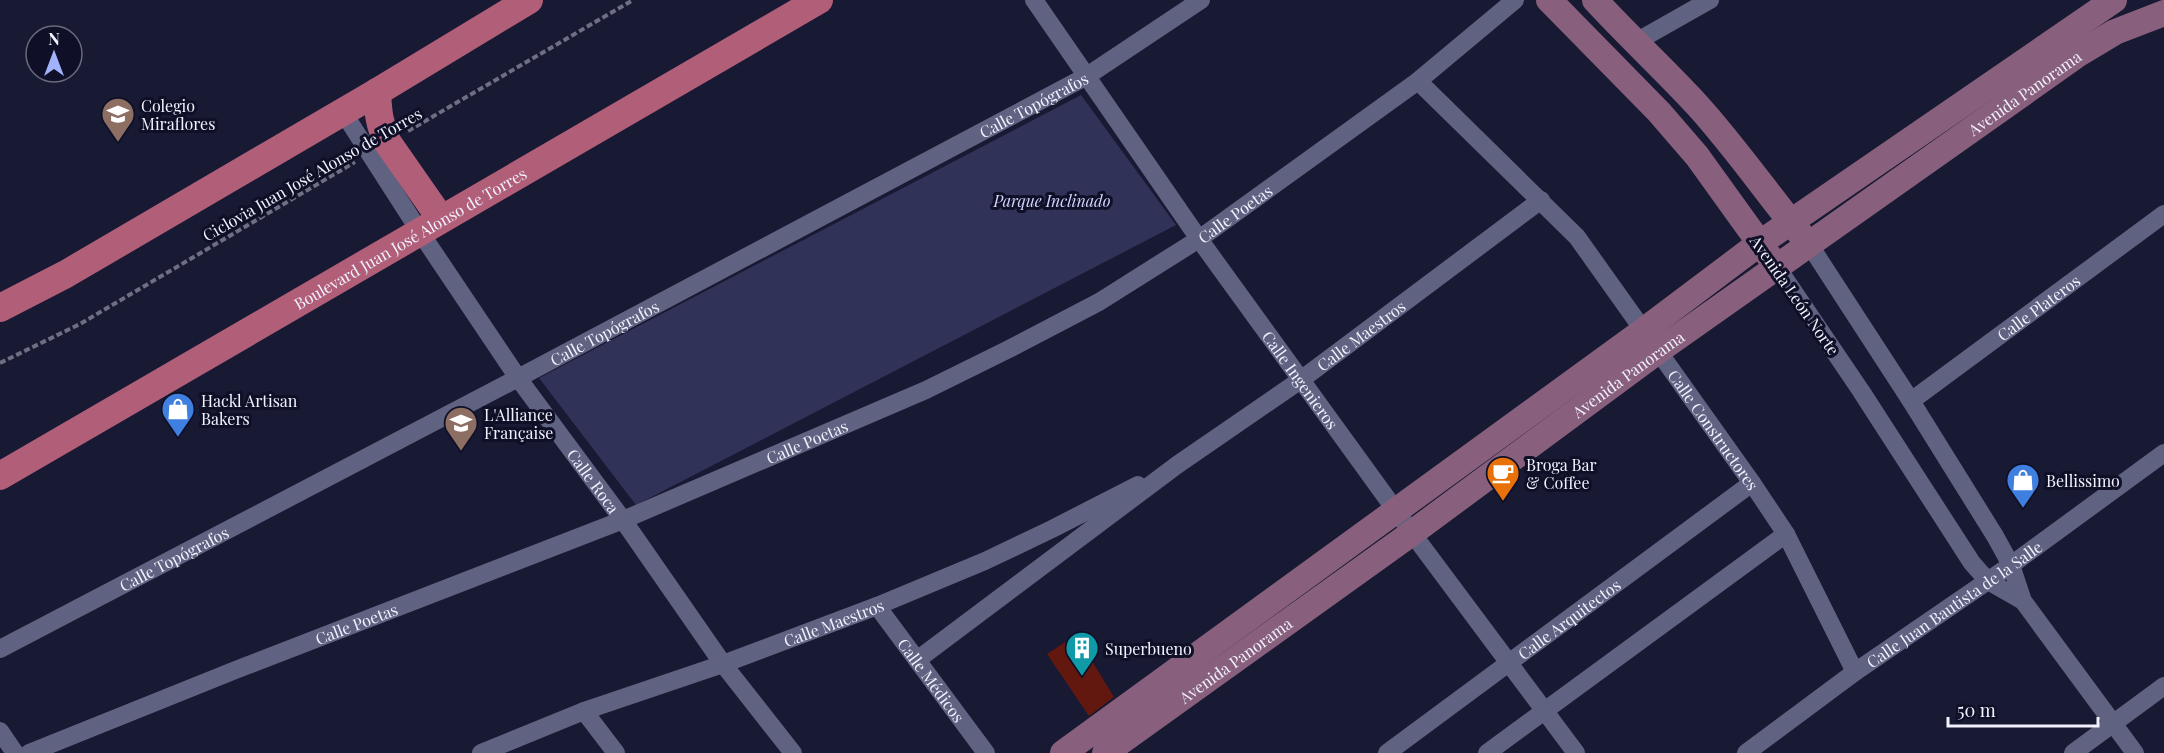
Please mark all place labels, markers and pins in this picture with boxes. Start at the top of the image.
place label: Colegio Miraflores [141,95,215,134]
school or university icon: Colegio Miraflores [100,96,136,143]
place label: Hackl Artisan Bakers [201,390,298,429]
shop icon: Hackl Artisan Bakers [160,391,196,438]
place label: L'Alliance Française [484,404,553,443]
school or university icon: L'Alliance Française [443,405,479,452]
place label: Broga Bar & Coffee [1526,454,1597,493]
cafe icon: Broga Bar & Coffee [1485,455,1521,502]
shop icon: Bellissimo [2005,462,2041,509]
place label: Bellissimo [2046,470,2120,491]
building icon: Superbueno [1064,630,1100,677]
place label: Superbueno [1105,638,1192,659]

